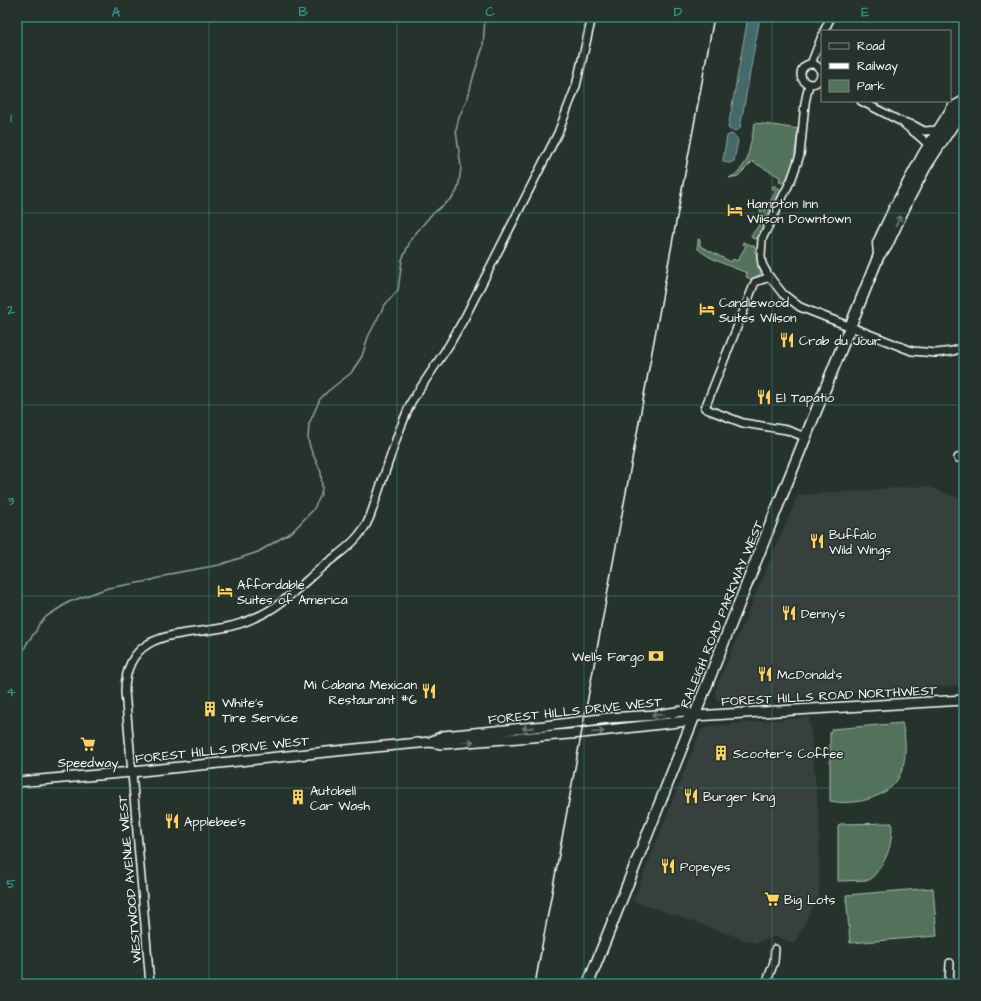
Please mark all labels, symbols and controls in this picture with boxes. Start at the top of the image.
text: A [112,3,121,21]
text: B [298,3,308,21]
text: C [485,3,495,21]
text: D [674,3,683,21]
text: E [861,3,869,21]
legend [821,30,951,102]
text: Road [857,38,885,55]
text: Railway [857,58,898,76]
text: Park [857,78,885,95]
text: 1 [10,109,12,127]
place label: Hampton Inn Wilson Downtown [747,195,852,228]
hotel icon: Hampton Inn Wilson Downtown [726,201,744,219]
one-way arrow [895,216,902,228]
place label: Candlewood Suites Wilson [719,294,797,327]
hotel icon: Candlewood Suites Wilson [698,300,716,318]
text: 2 [6,301,15,319]
restaurant icon: Crab du Jour [778,331,796,349]
place label: Crab du Jour [799,332,881,350]
restaurant icon: El Tapatio [755,388,773,406]
place label: El Tapatio [776,389,835,407]
text: 3 [7,492,15,510]
street label: RALEIGH ROAD PARKWAY WEST [676,517,768,711]
place label: Buffalo Wild Wings [829,526,892,560]
restaurant icon: Buffalo Wild Wings [808,532,826,550]
place label: Affordable Suites of America [237,576,348,609]
hotel icon: Affordable Suites of America [216,582,234,600]
restaurant icon: Denny's [780,604,798,622]
place label: Denny's [801,605,846,624]
bank icon: Wells Fargo [647,647,665,665]
place label: Wells Fargo [572,648,645,667]
restaurant icon: McDonald's [756,665,774,683]
place label: McDonald's [777,666,843,684]
place label: Mi Cabana Mexican Restaurant #6 [304,676,417,709]
street label: FOREST HILLS ROAD NORTHWEST [721,681,938,711]
restaurant icon: Mi Cabana Mexican Restaurant #6 [420,682,438,700]
text: 4 [7,683,16,701]
street label: FOREST HILLS DRIVE WEST [487,693,664,729]
place label: White's Tire Service [222,694,298,727]
building icon: White's Tire Service [201,700,219,718]
one-way arrow [651,711,664,718]
one-way arrow [522,724,535,732]
one-way arrow [591,728,604,736]
street label: FOREST HILLS DRIVE WEST [134,732,311,768]
supermarket icon: Speedway [79,735,97,753]
one-way arrow [461,738,474,746]
building icon: Scooter's Coffee [712,744,730,762]
place label: Scooter's Coffee [733,745,844,763]
place label: Speedway [58,754,118,773]
place label: Autobell Car Wash [310,782,371,815]
restaurant icon: Burger King [682,787,700,805]
building icon: Autobell Car Wash [289,788,307,806]
place label: Burger King [703,788,775,807]
street label: WESTWOOD AVENUE WEST [114,793,146,964]
restaurant icon: Applebee's [163,812,181,830]
place label: Applebee's [184,813,246,831]
restaurant icon: Popeyes [659,857,677,875]
place label: Popeyes [680,858,731,877]
text: 5 [6,875,16,893]
supermarket icon: Big Lots [763,890,781,908]
place label: Big Lots [784,891,836,910]

